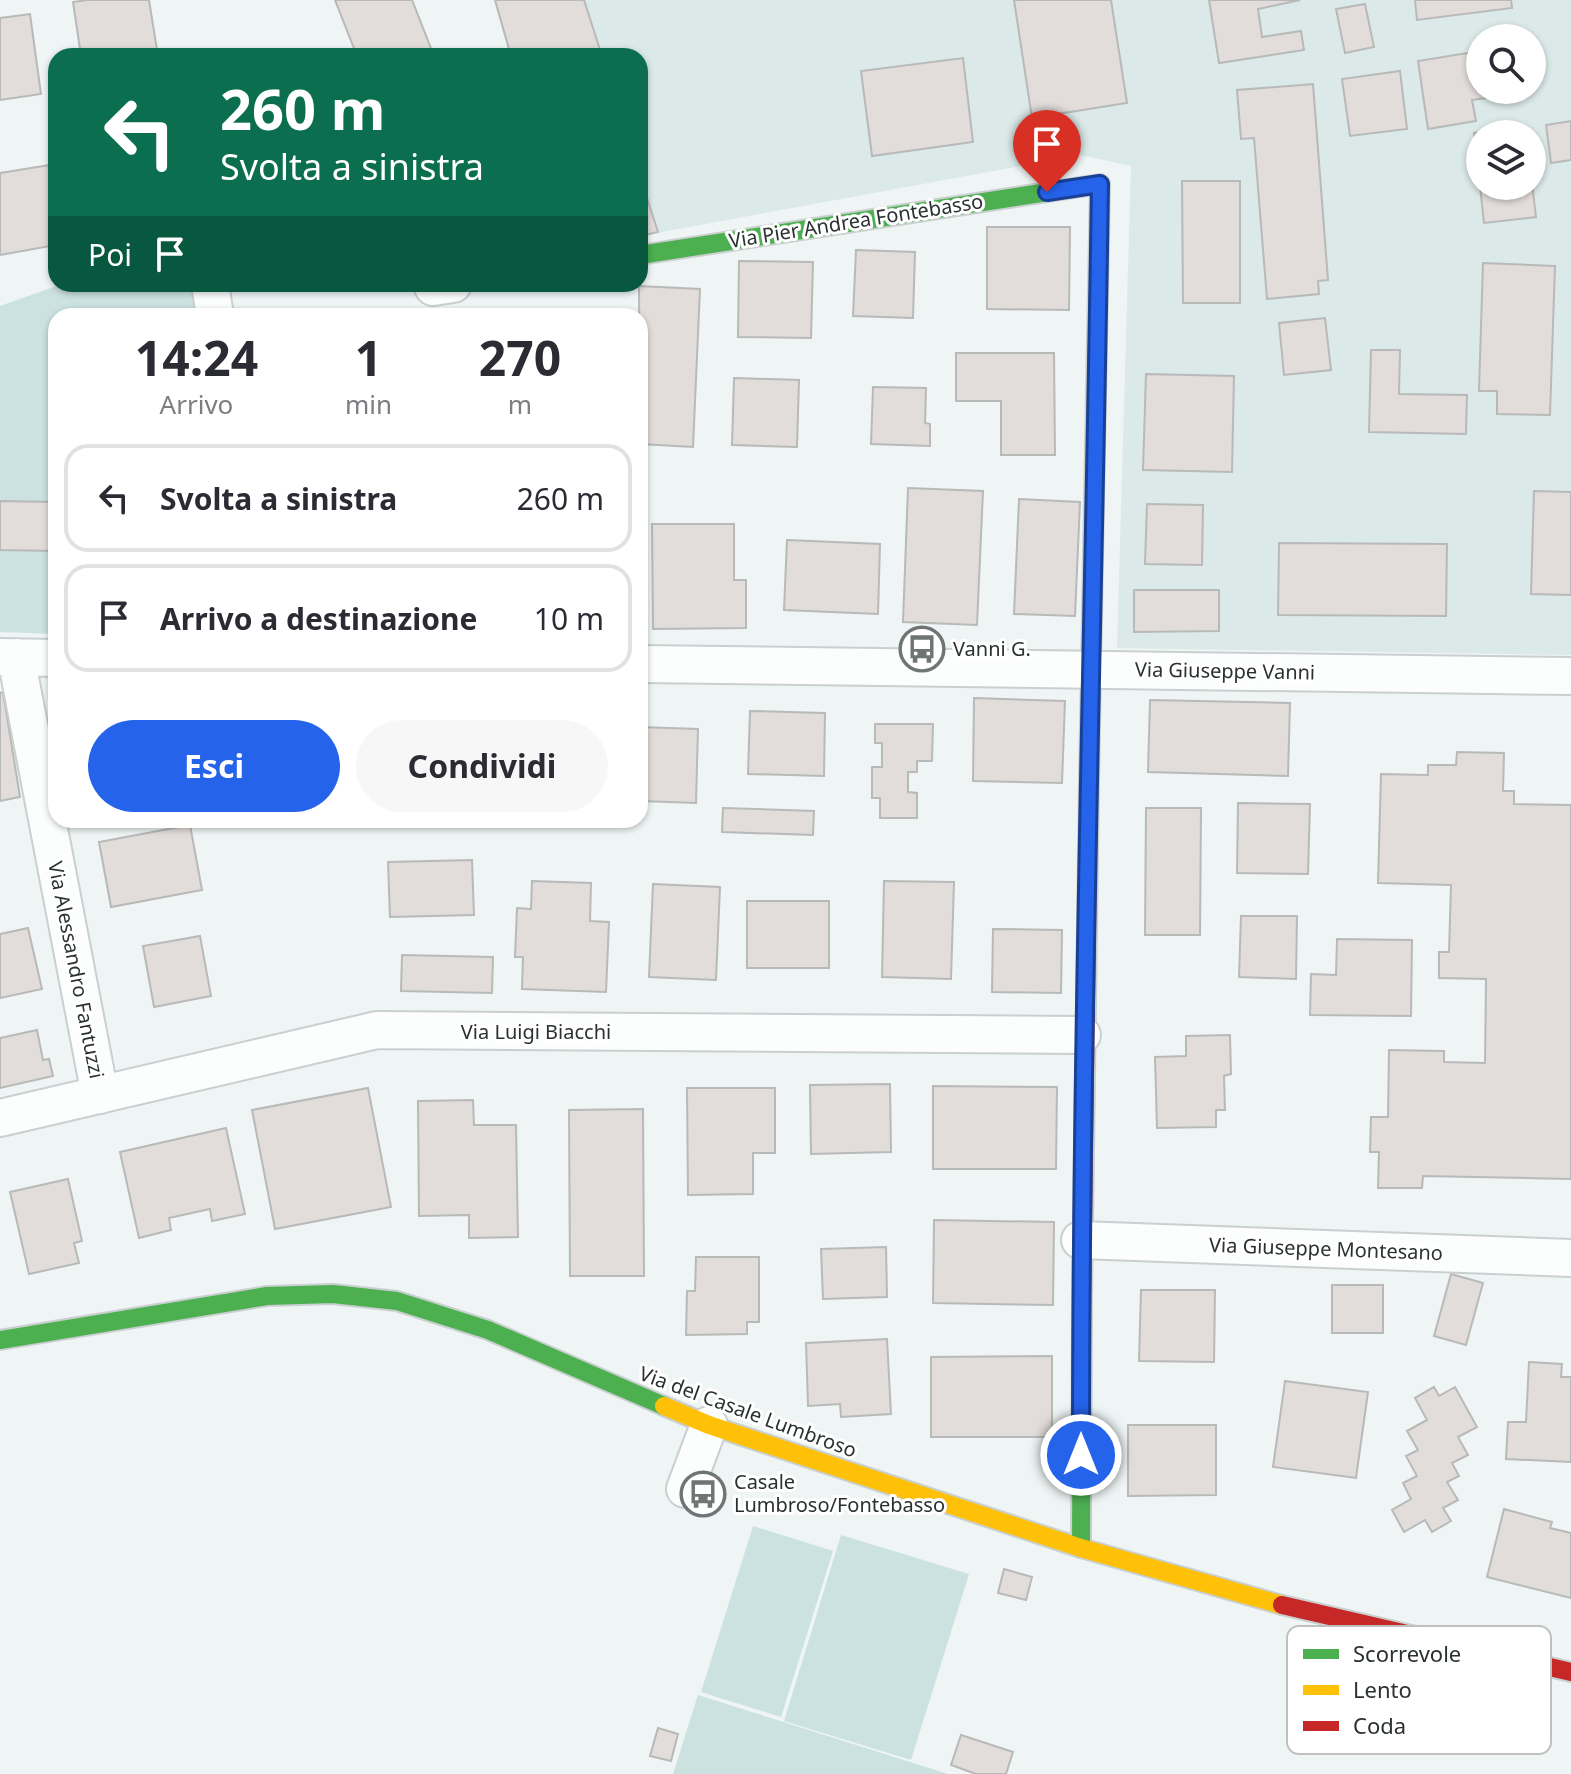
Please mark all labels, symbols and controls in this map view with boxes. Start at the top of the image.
map controls [1466,24,1546,200]
button: search [1466,24,1546,104]
text: 260 m [220,70,385,146]
icon: left [88,80,192,184]
pin [1013,110,1081,192]
button: layers [1466,120,1546,200]
icon: arrive [1025,122,1069,166]
text: Svolta a sinistra [220,142,484,191]
street label: Via Pier Andrea Fontebasso [727,187,985,254]
icon: arrive [148,232,192,276]
text: Poi [88,234,132,275]
text: 14:24 [135,325,258,390]
text: 1 [355,325,382,390]
text: 270 [479,325,561,390]
text: Arrivo [160,386,233,422]
text: min [345,386,392,422]
text: m [508,386,532,422]
icon: left [92,476,136,520]
text: Svolta a sinistra [160,478,397,519]
text: 260 m [517,478,604,519]
icon: arrive [92,596,136,640]
text: Arrivo a destinazione [160,598,477,639]
text: 10 m [534,598,604,639]
bus stop icon: Vanni G. [898,625,946,673]
place label: Vanni G. [953,635,1031,662]
street label: Via Giuseppe Vanni [1135,655,1315,686]
button: Esci [88,720,340,812]
button: Condividi [356,720,608,812]
street label: Via Alessandro Fantuzzi [42,859,111,1081]
street label: Via Luigi Biacchi [461,1018,611,1045]
street label: Via Giuseppe Montesano [1209,1231,1443,1266]
street label: Via del Casale Lumbroso [636,1360,861,1463]
position arrow [1039,1413,1123,1497]
place label: Casale Lumbroso/Fontebasso [734,1468,945,1518]
bus stop icon: Casale Lumbroso/Fontebasso [679,1470,727,1518]
legend [1287,1626,1551,1754]
text: Scorrevole [1353,1638,1461,1668]
text: Lento [1353,1674,1412,1704]
text: Coda [1353,1710,1406,1740]

